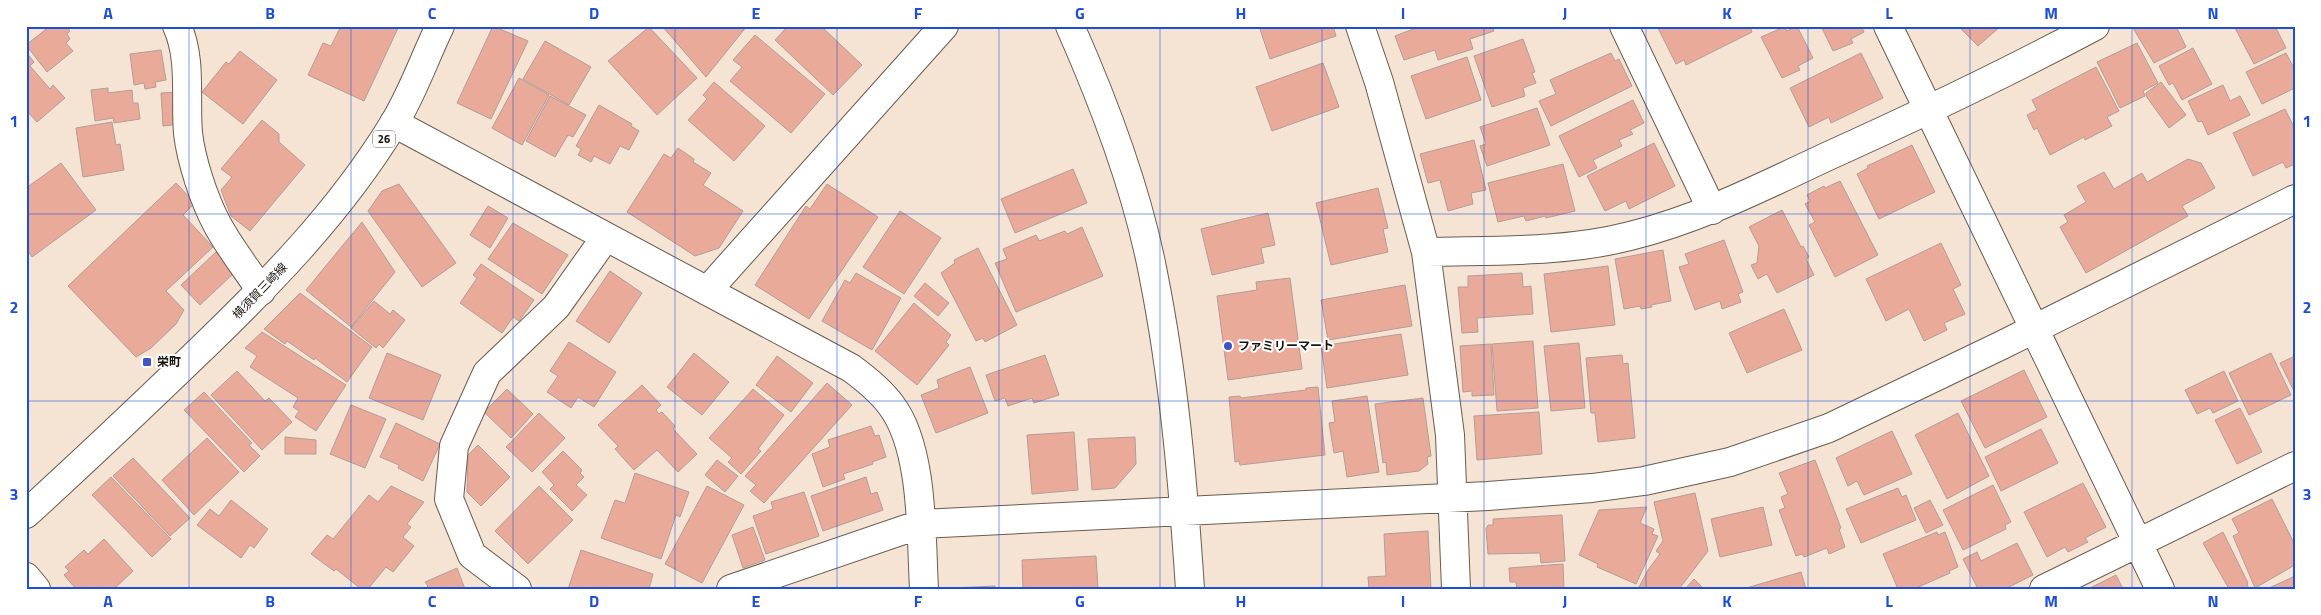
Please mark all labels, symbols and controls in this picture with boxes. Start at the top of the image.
text: A [103,1,113,25]
text: B [265,1,275,25]
text: C [428,1,437,25]
text: D [589,1,599,25]
text: E [752,1,761,25]
text: F [914,1,923,25]
text: G [1075,1,1085,25]
text: H [1236,1,1246,25]
text: I [1401,1,1405,25]
text: J [1563,1,1567,25]
text: K [1722,1,1732,25]
text: L [1885,1,1893,25]
text: M [2044,1,2058,25]
text: N [2207,1,2219,25]
text: 1 [10,109,18,133]
text: 1 [2303,109,2311,133]
road number: 26 [373,130,395,148]
street label: 横須賀三崎線 [228,258,291,323]
text: 2 [10,295,18,319]
text: 2 [2303,295,2311,319]
place label: ファミリーマート [1238,336,1334,355]
marker: ファミリーマート [1222,340,1234,352]
place label: 栄町 [157,352,181,371]
marker: 栄町 [141,356,153,368]
text: 3 [10,482,18,506]
text: 3 [2303,482,2311,506]
text: A [103,589,113,613]
text: B [265,589,275,613]
text: C [428,589,437,613]
text: D [589,589,599,613]
text: E [752,589,761,613]
text: F [914,589,923,613]
text: G [1075,589,1085,613]
text: H [1236,589,1246,613]
text: I [1401,589,1405,613]
text: J [1563,589,1567,613]
text: K [1722,589,1732,613]
text: L [1885,589,1893,613]
text: M [2044,589,2058,613]
text: N [2207,589,2219,613]

